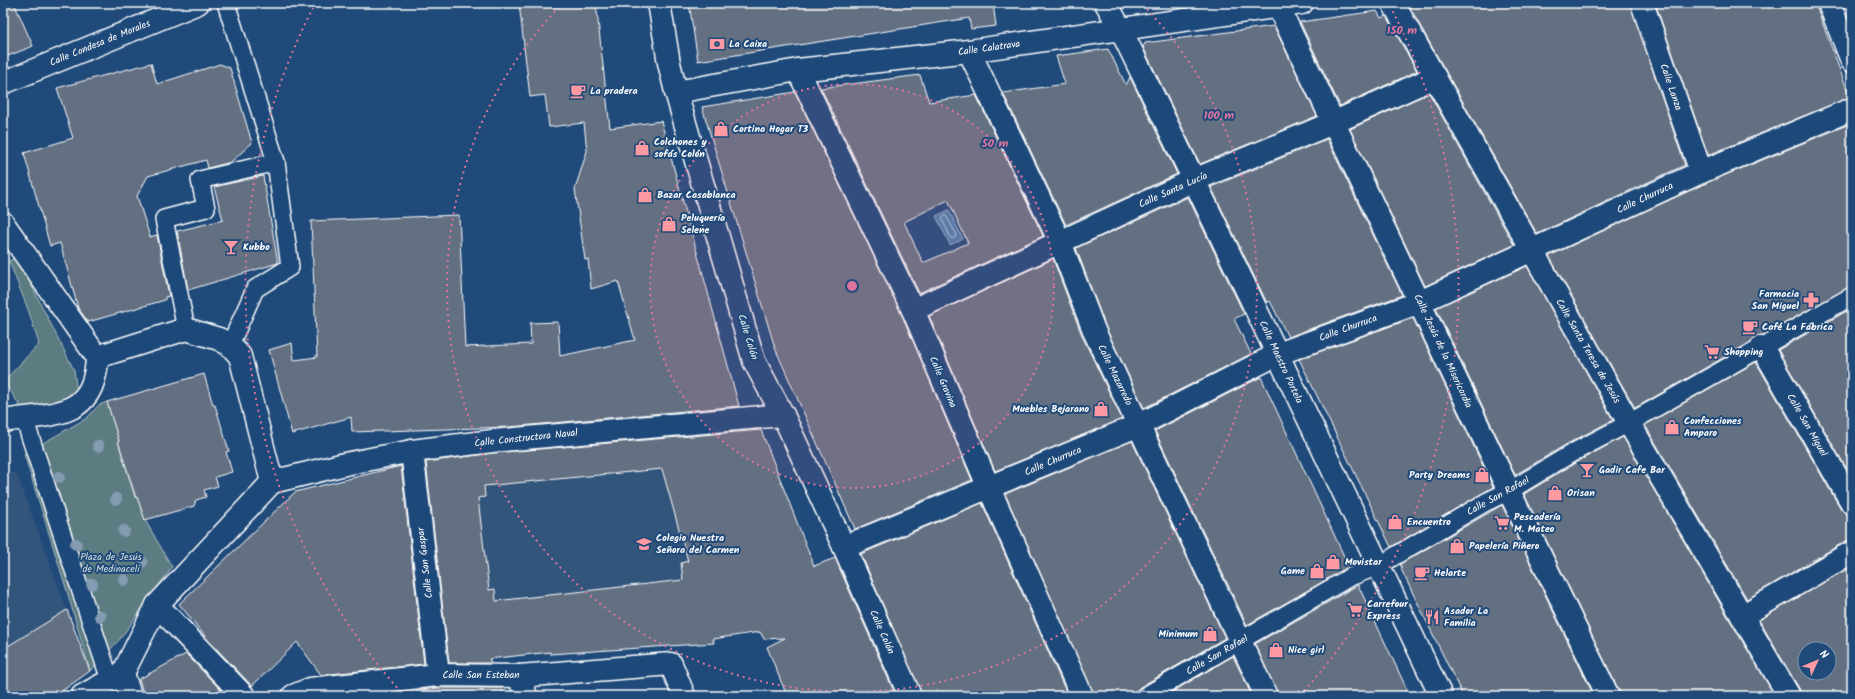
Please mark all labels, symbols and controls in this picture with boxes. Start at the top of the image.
street label: Calle Condesa de Morales [47,15,154,71]
text: 150 m [1387,21,1417,40]
bank icon: La Caixa [708,35,726,53]
place label: La Caixa [729,36,767,52]
street label: Calle Calatrava [957,36,1021,60]
street label: Calle Lanza [1656,61,1687,113]
cafe icon: La pradera [569,82,587,100]
place label: La pradera [590,83,638,99]
text: 100 m [1204,106,1234,125]
shop icon: Cortina Hogar T3 [712,120,730,138]
place label: Cortina Hogar T3 [733,121,809,137]
place label: Colchones y sofás Colón [654,134,707,162]
text: 50 m [981,134,1009,153]
shop icon: Colchones y sofás Colón [633,139,651,157]
street label: Calle Santa Lucía [1136,168,1210,212]
street label: Calle Churruca [1614,178,1676,218]
shop icon: Bazar Casablanca [636,186,654,204]
place label: Bazar Casablanca [657,187,736,203]
place label: Peluquería Selene [681,210,725,238]
shop icon: Peluquería Selene [660,215,678,233]
bar icon: Kubbo [222,238,240,256]
place label: Kubbo [243,239,270,255]
centre of rings [845,279,859,293]
place label: Farmacia San Miguel [1752,286,1799,314]
street label: Calle Jesús de la Misericordia [1409,291,1477,411]
pharmacy icon: Farmacia San Miguel [1802,291,1820,309]
street label: Calle Santa Teresa de Jesús [1551,296,1625,407]
street label: Calle Churruca [1317,310,1380,346]
street label: Calle Colón [733,312,763,362]
street label: Calle Maestro Portela [1255,318,1307,406]
cafe icon: Café La Fábrica [1741,318,1759,336]
place label: Café La Fábrica [1762,319,1833,335]
street label: Calle Mazarredo [1093,342,1137,409]
supermarket icon: Shopping [1703,343,1721,361]
place label: Shopping [1724,344,1764,360]
street label: Calle Gravina [925,354,961,411]
street label: Calle San Miguel [1783,391,1832,460]
shop icon: Muebles Bejarano [1092,400,1110,418]
place label: Muebles Bejarano [1012,401,1089,417]
place label: Confecciones Amparo [1684,413,1742,441]
shop icon: Confecciones Amparo [1663,418,1681,436]
street label: Calle Constructora Naval [474,425,579,451]
street label: Calle Churruca [1022,442,1084,480]
bar icon: Gadir Cafe Bar [1578,461,1596,479]
place label: Gadir Cafe Bar [1599,462,1665,478]
shop icon: Party Dreams [1473,466,1491,484]
place label: Party Dreams [1409,467,1470,483]
street label: Calle San Rafael [1464,472,1533,520]
shop icon: Orisan [1546,484,1564,502]
place label: Orisan [1567,485,1595,501]
place label: Pescadería M. Mateo [1514,509,1561,537]
shop icon: Encuentro [1386,513,1404,531]
place label: Encuentro [1407,514,1451,530]
supermarket icon: Pescadería M. Mateo [1493,514,1511,532]
street label: Calle San Gaspar [413,526,437,599]
place label: Colegio Nuestra Señora del Carmen [656,530,740,558]
school or university icon: Colegio Nuestra Señora del Carmen [635,535,653,553]
shop icon: Papelería Piñero [1448,537,1466,555]
place label: Papelería Piñero [1469,538,1540,554]
park label: Plaza de Jesús de Medinaceli [80,549,143,577]
shop icon: Movistar [1324,553,1342,571]
place label: Movistar [1345,554,1382,570]
shop icon: Game [1308,562,1326,580]
place label: Game [1281,563,1305,579]
cafe icon: Helarte [1413,564,1431,582]
place label: Helarte [1434,565,1466,581]
place label: Carrefour Express [1367,596,1408,624]
supermarket icon: Carrefour Express [1346,601,1364,619]
place label: Asador La Familia [1444,603,1488,631]
street label: Calle Colón [865,607,899,657]
restaurant icon: Asador La Familia [1423,608,1441,626]
shop icon: Minimum [1201,625,1219,643]
place label: Minimum [1158,626,1198,642]
street label: Calle San Rafael [1183,630,1252,679]
shop icon: Nice girl [1267,641,1285,659]
north arrow [1797,641,1837,681]
place label: Nice girl [1288,642,1325,658]
text: N [1815,646,1832,664]
street label: Calle San Esteban [442,667,520,683]

